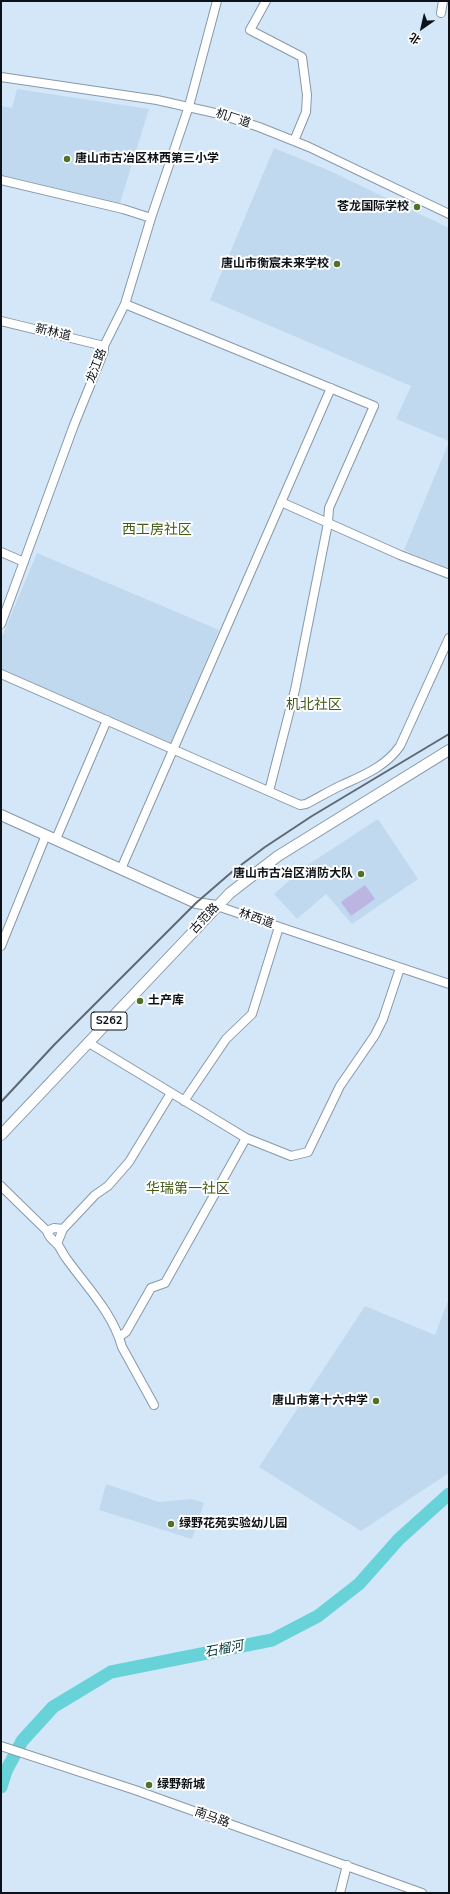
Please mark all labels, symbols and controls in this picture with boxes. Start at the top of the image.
north arrow [402,8,442,48]
text: 北 [406,29,424,48]
street label: 机厂道 [214,107,252,131]
place label: 唐山市古冶区林西第三小学 [75,152,219,166]
marker: 唐山市古冶区林西第三小学 [62,154,72,164]
place label: 苍龙国际学校 [337,200,409,214]
marker: 苍龙国际学校 [412,202,422,212]
place label: 唐山市衡宸未来学校 [221,257,329,271]
marker: 唐山市衡宸未来学校 [332,259,342,269]
street label: 新林道 [34,322,72,344]
street label: 龙江路 [84,347,110,385]
district label: 西工房社区 [122,523,192,539]
district label: 机北社区 [286,698,342,714]
place label: 唐山市古冶区消防大队 [233,867,353,881]
marker: 唐山市古冶区消防大队 [356,869,366,879]
street label: 古范路 [187,901,223,937]
street label: 林西道 [237,906,275,932]
place label: 土产库 [148,994,184,1008]
marker: 土产库 [135,996,145,1006]
road number: S262 [91,1012,127,1030]
district label: 华瑞第一社区 [146,1182,230,1198]
place label: 唐山市第十六中学 [272,1394,368,1408]
marker: 唐山市第十六中学 [371,1396,381,1406]
place label: 绿野花苑实验幼儿园 [179,1517,287,1531]
marker: 绿野花苑实验幼儿园 [166,1519,176,1529]
water label: 石榴河 [203,1639,245,1661]
place label: 绿野新城 [157,1778,205,1792]
marker: 绿野新城 [144,1780,154,1790]
street label: 南马路 [193,1805,231,1831]

